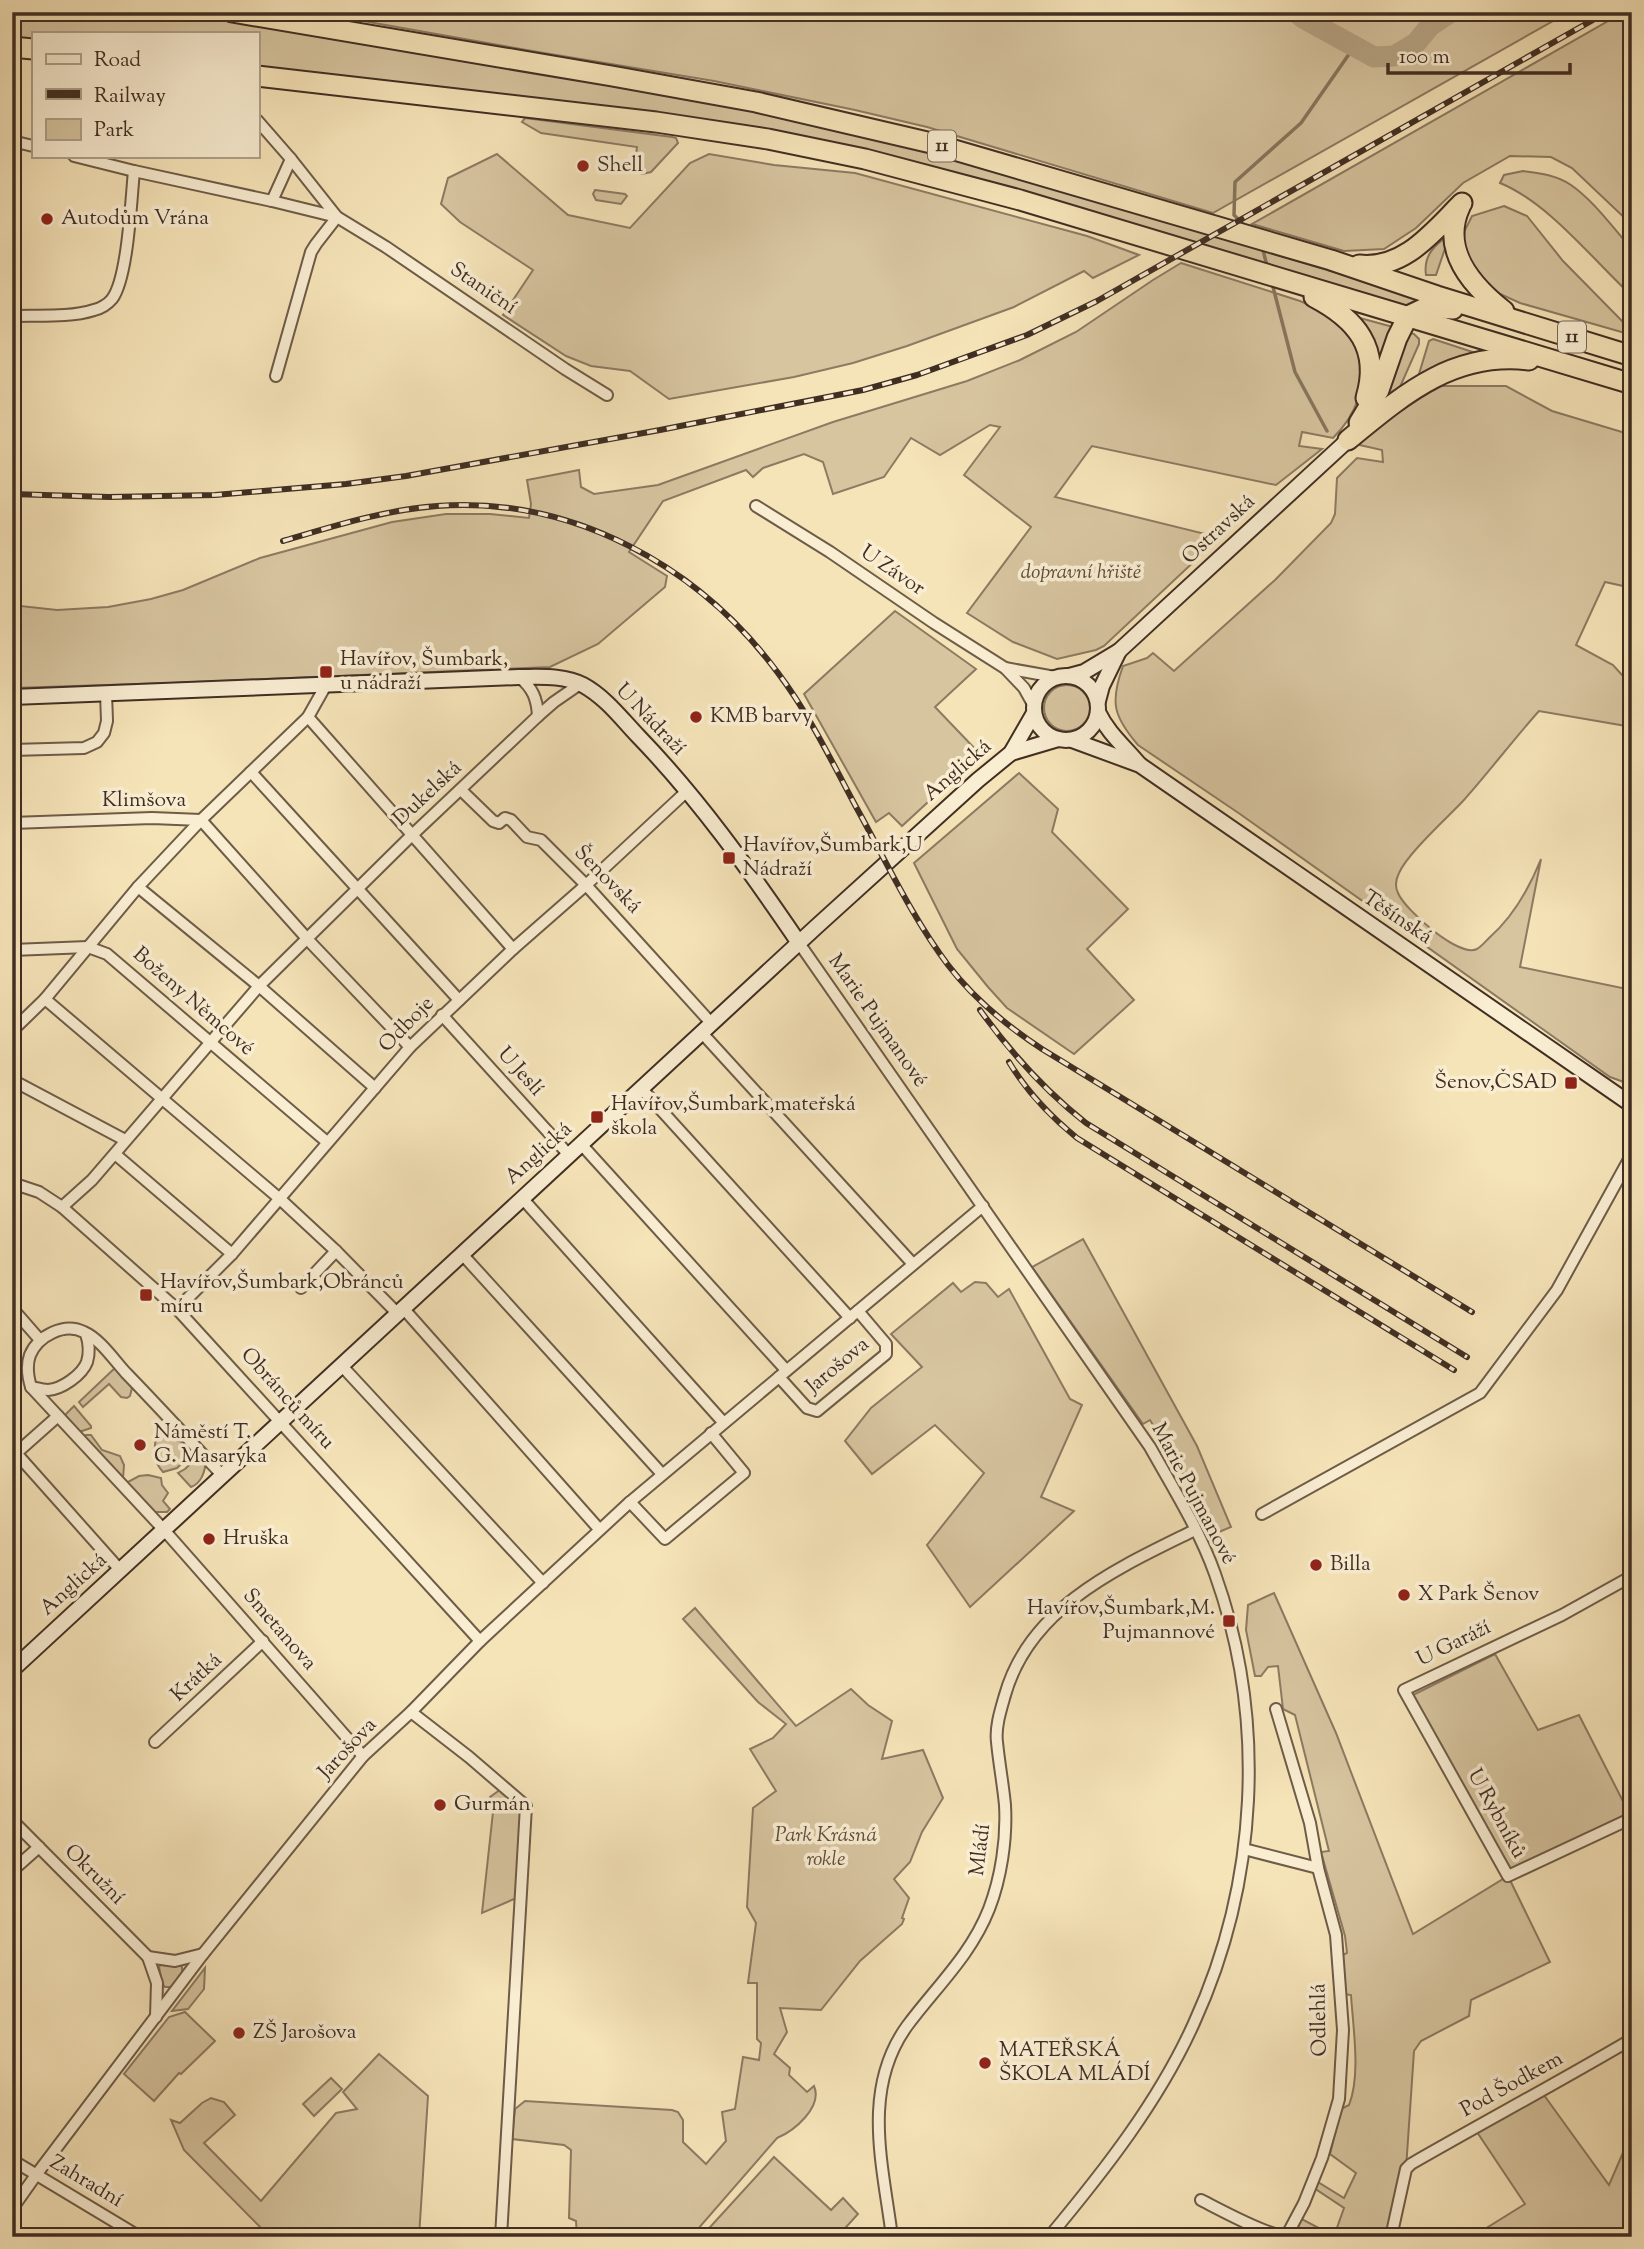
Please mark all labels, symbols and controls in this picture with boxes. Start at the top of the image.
legend [32,32,259,158]
scale bar [1388,32,1570,76]
text: 100 m [1399,43,1450,73]
text: Road [94,46,141,76]
text: Railway [94,82,166,112]
text: Park [94,116,135,146]
road number: 11 [928,130,956,162]
place label: Shell [597,151,643,181]
marker: Shell [575,158,591,174]
place label: Autodům Vrána [61,204,209,234]
marker: Autodům Vrána [39,211,55,227]
street label: Staniční [443,255,523,323]
road number: 11 [1558,322,1586,352]
street label: Ostravská [1175,488,1263,572]
street label: U Závor [854,538,931,604]
park label: dopravní hřiště [1021,558,1142,588]
place label: Havířov, Šumbark, u nádraží [340,645,508,699]
marker: Havířov, Šumbark, u nádraží [318,664,334,680]
street label: U Nádraží [608,677,692,763]
place label: KMB barvy [710,702,813,732]
marker: KMB barvy [688,709,704,725]
street label: Anglická [917,733,999,809]
street label: Dukelská [387,754,469,834]
street label: Klimšova [102,786,186,816]
place label: Havířov,Šumbark,U Nádraží [743,831,922,885]
street label: Šenovská [566,839,648,921]
marker: Havířov,Šumbark,U Nádraží [721,850,737,866]
street label: Těšínská [1356,884,1438,953]
street label: Boženy Němcové [125,940,261,1064]
street label: Marie Pujmanové [820,948,934,1094]
street label: Odboje [372,990,442,1060]
street label: U Jeslí [490,1041,550,1103]
place label: Šenov,ČSAD [1435,1068,1557,1098]
marker: Šenov,ČSAD [1563,1075,1579,1091]
place label: Havířov,Šumbark,mateřská škola [611,1090,856,1144]
marker: Havířov,Šumbark,mateřská škola [589,1109,605,1125]
street label: Anglická [499,1115,580,1192]
place label: Havířov,Šumbark,Obránců míru [160,1268,404,1322]
marker: Havířov,Šumbark,Obránců míru [138,1287,154,1303]
street label: Jarošova [799,1330,876,1402]
street label: Obránců míru [233,1341,341,1457]
place label: Náměstí T. G. Masaryka [154,1418,267,1472]
street label: Marie Pujmanové [1143,1418,1243,1570]
marker: Náměstí T. G. Masaryka [132,1437,148,1453]
place label: Hruška [223,1524,289,1554]
marker: Hruška [201,1531,217,1547]
street label: Anglická [34,1546,115,1623]
place label: Billa [1330,1550,1371,1580]
marker: Billa [1308,1557,1324,1573]
place label: X Park Šenov [1418,1580,1539,1610]
street label: Smetanova [235,1582,323,1678]
marker: X Park Šenov [1396,1587,1412,1603]
place label: Havířov,Šumbark,M. Pujmannové [1027,1594,1215,1648]
marker: Havířov,Šumbark,M. Pujmannové [1221,1613,1237,1629]
street label: U Garáží [1412,1613,1496,1675]
street label: Krátká [165,1646,230,1710]
street label: Jarošova [311,1711,385,1787]
street label: U Rybníků [1459,1764,1533,1864]
place label: Gurmán [454,1790,531,1820]
marker: Gurmán [432,1797,448,1813]
park label: Park Krásná rokle [775,1821,877,1875]
street label: Mládí [963,1822,999,1878]
street label: Okružní [57,1838,131,1912]
street label: Odlehlá [1304,1983,1336,2057]
place label: ZŠ Jarošova [253,2018,357,2048]
marker: ZŠ Jarošova [231,2025,247,2041]
place label: MATEŘSKÁ ŠKOLA MLÁDÍ [999,2036,1151,2090]
street label: Pod Šodkem [1455,2044,1569,2126]
marker: MATEŘSKÁ ŠKOLA MLÁDÍ [977,2055,993,2071]
street label: Zahradní [44,2148,129,2216]

